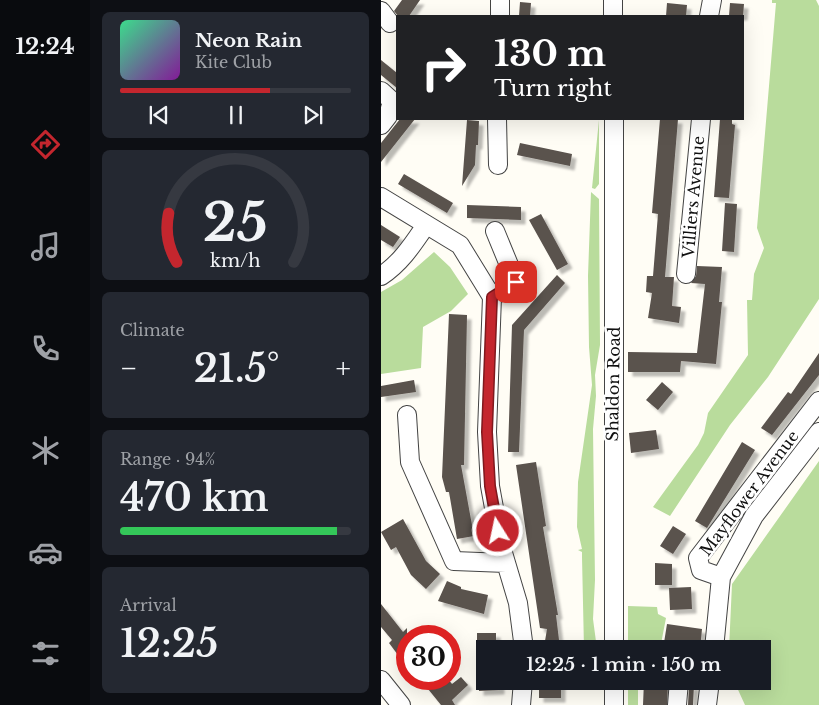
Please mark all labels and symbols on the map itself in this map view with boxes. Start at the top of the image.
street label: Villiers Avenue [678,135,708,260]
pin [495,261,537,303]
street label: Shaldon Road [602,326,624,442]
street label: Mayflower Avenue [695,426,803,560]
position arrow [471,504,523,556]
speed limit sign: 30 [396,625,461,690]

